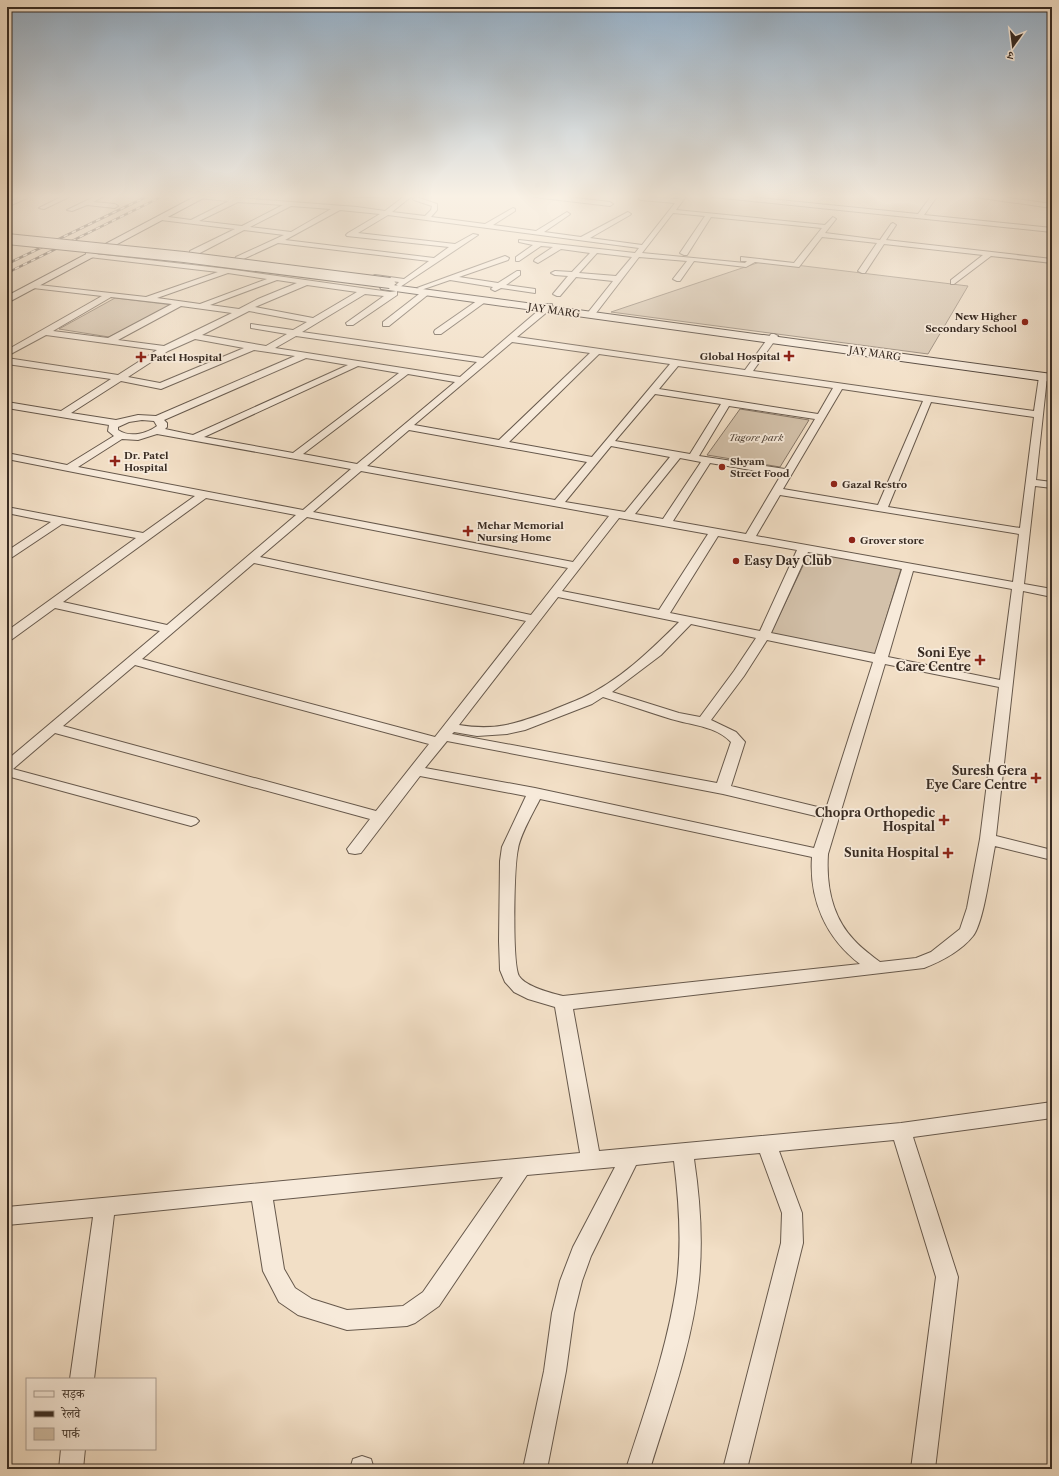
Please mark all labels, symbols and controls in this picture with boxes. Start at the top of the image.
north arrow [993,26,1033,66]
text: उ [1005,48,1016,63]
street label: JAY MARG [525,300,581,321]
place label: New Higher Secondary School [925,310,1017,335]
marker: New Higher Secondary School [1020,317,1030,327]
street label: JAY MARG [846,343,902,364]
place label: Global Hospital [700,350,780,363]
marker: Global Hospital [783,350,795,362]
marker: Patel Hospital [135,351,147,363]
place label: Patel Hospital [150,351,222,364]
park label: Tagore park [729,431,784,444]
place label: Dr. Patel Hospital [124,449,169,474]
marker: Dr. Patel Hospital [109,455,121,467]
place label: Shyam Street Food [730,455,790,480]
marker: Shyam Street Food [717,462,727,472]
place label: Gazal Restro [842,478,907,491]
marker: Gazal Restro [829,479,839,489]
place label: Mehar Memorial Nursing Home [477,519,564,544]
marker: Mehar Memorial Nursing Home [462,525,474,537]
place label: Grover store [860,534,924,547]
marker: Grover store [847,535,857,545]
place label: Easy Day Club [744,553,832,568]
marker: Easy Day Club [731,556,741,566]
place label: Soni Eye Care Centre [896,645,971,674]
marker: Soni Eye Care Centre [974,654,986,666]
place label: Suresh Gera Eye Care Centre [926,763,1028,792]
marker: Suresh Gera Eye Care Centre [1030,772,1042,784]
place label: Chopra Orthopedic Hospital [815,805,935,834]
marker: Chopra Orthopedic Hospital [938,814,950,826]
place label: Sunita Hospital [844,845,939,860]
marker: Sunita Hospital [942,847,954,859]
legend [26,1378,156,1450]
text: सड़क [61,1386,86,1401]
text: रेलवे [60,1406,81,1421]
text: पार्क [61,1426,81,1441]

